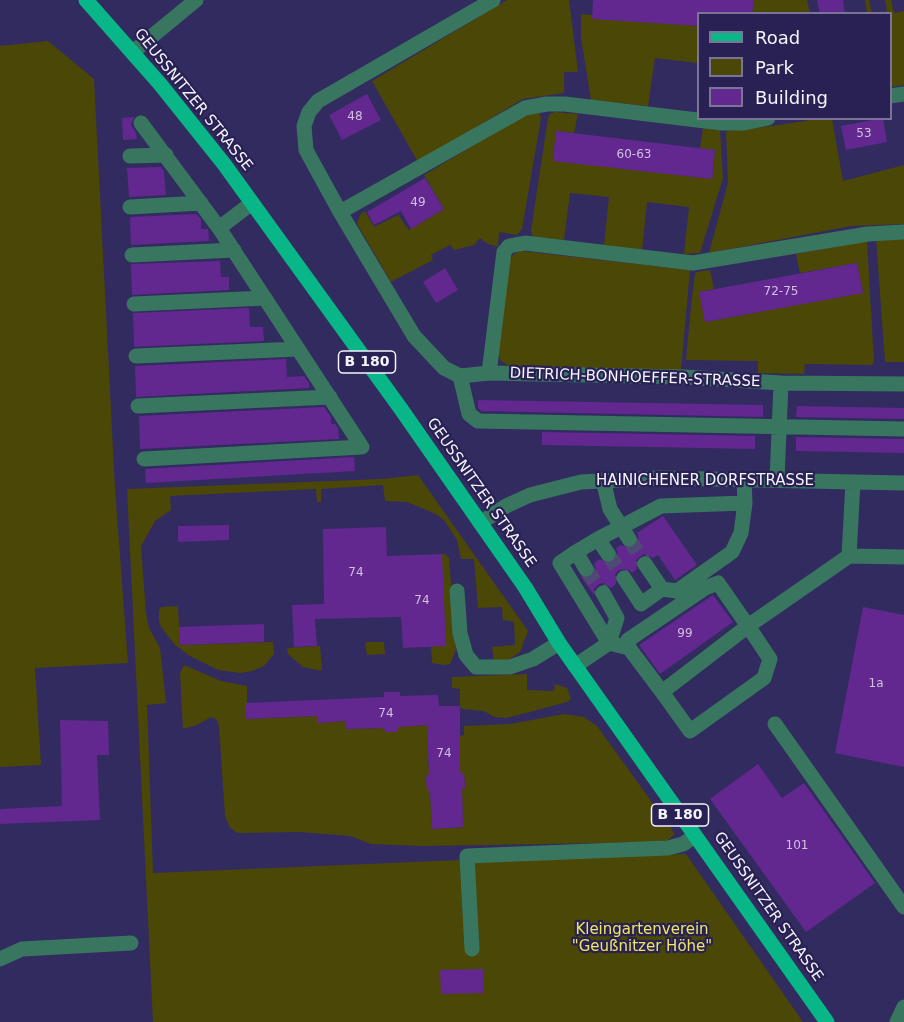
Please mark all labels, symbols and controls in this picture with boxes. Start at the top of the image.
legend [697,12,892,120]
street label: GEUSSNITZER STRASSE [130,25,256,175]
text: Road [755,27,800,48]
text: Park [755,57,794,78]
text: Building [755,87,828,108]
house number: 48 [347,110,363,124]
house number: 53 [856,127,872,141]
house number: 60-63 [617,148,651,162]
house number: 49 [410,196,426,210]
house number: 72-75 [764,285,798,299]
road number: B 180 [338,351,395,373]
street label: DIETRICH-BONHOEFFER-STRASSE [509,365,761,391]
street label: GEUSSNITZER STRASSE [423,415,539,571]
street label: HAINICHENER DORFSTRASSE [596,472,814,490]
house number: 74 [348,566,364,580]
house number: 74 [414,594,430,608]
house number: 99 [677,627,693,641]
house number: 1a [869,677,883,691]
house number: 74 [378,707,394,721]
house number: 74 [436,747,452,761]
road number: B 180 [652,804,708,826]
street label: GEUSSNITZER STRASSE [710,829,826,985]
house number: 101 [786,839,808,853]
park label: Kleingartenverein "Geußnitzer Höhe" [572,921,712,956]

